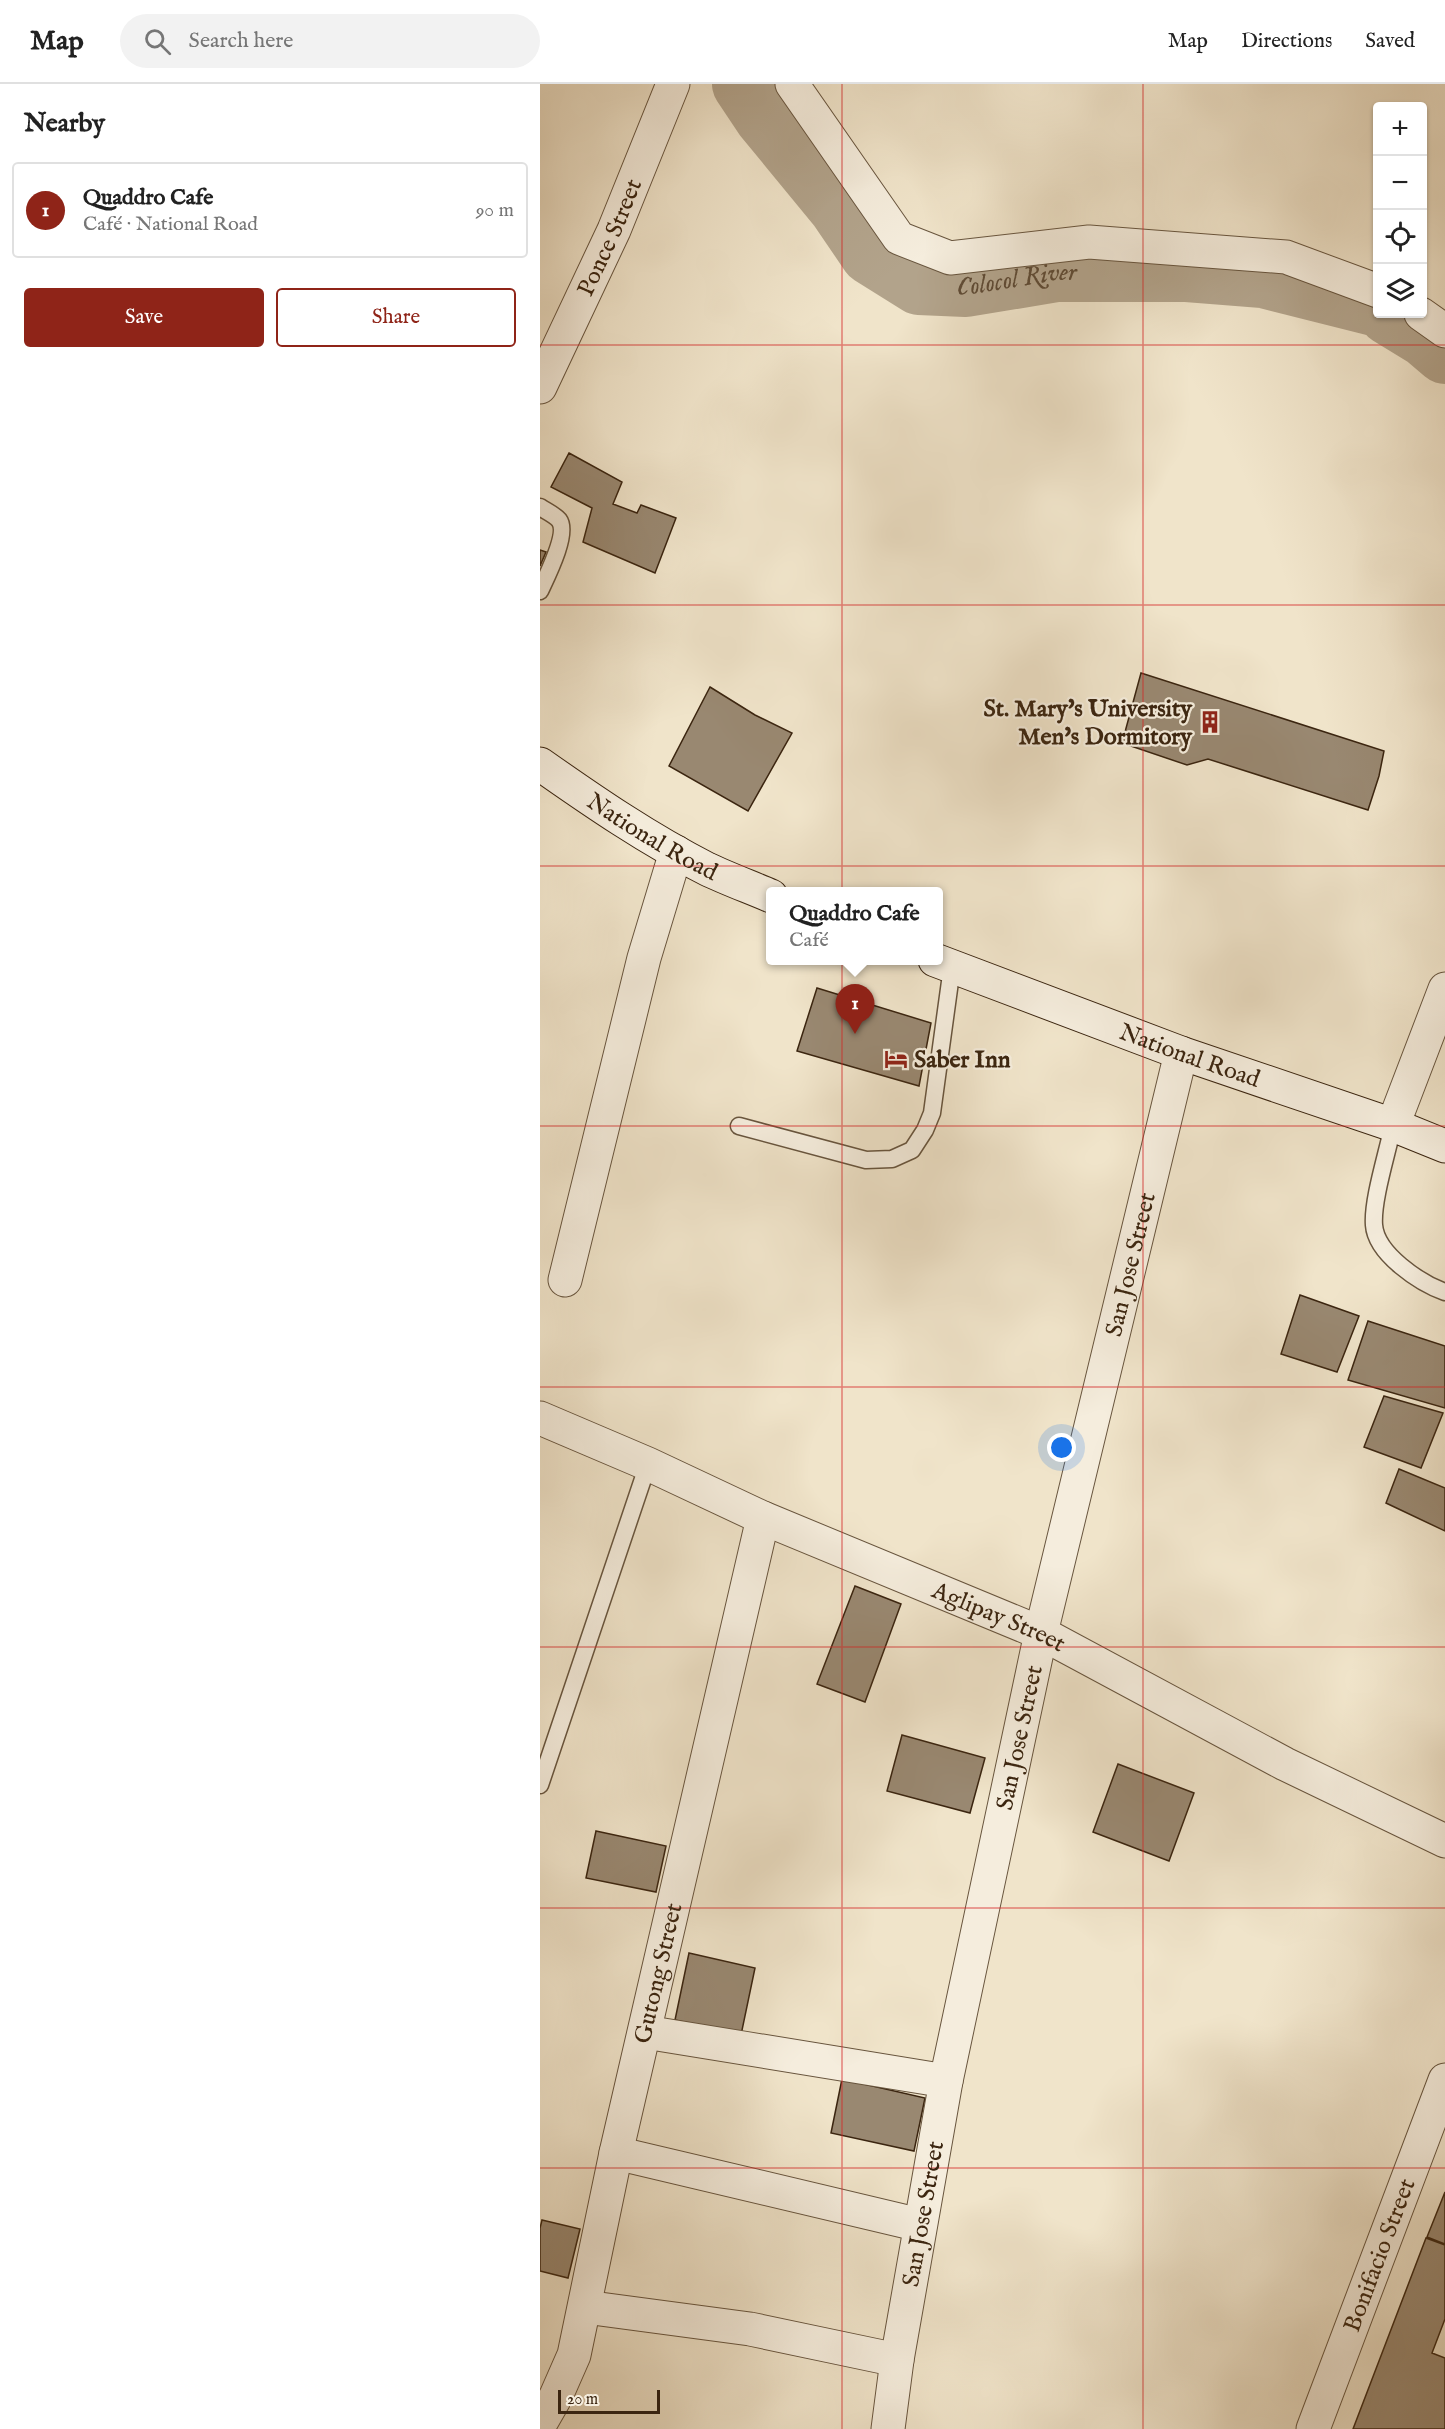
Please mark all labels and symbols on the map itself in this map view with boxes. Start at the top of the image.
street label: Ponce Street [571,175,650,302]
water label: Colocol River [956,256,1078,304]
place label: St. Mary's University Men's Dormitory [983,694,1193,753]
building icon: St. Mary's University Men's Dormitory [1197,709,1223,735]
street label: National Road [580,787,722,889]
pin: 1 [836,984,874,1034]
street label: National Road [1115,1017,1264,1096]
place label: Saber Inn [914,1045,1011,1076]
hotel icon: Saber Inn [883,1046,909,1072]
street label: San Jose Street [1099,1190,1164,1340]
your location [1047,1433,1076,1462]
street label: Aglipay Street [926,1575,1070,1660]
street label: San Jose Street [990,1663,1051,1813]
street label: Gutong Street [628,1900,690,2047]
street label: San Jose Street [896,2139,952,2289]
street label: Bonifacio Street [1337,2175,1423,2337]
scale bar [558,2387,660,2414]

